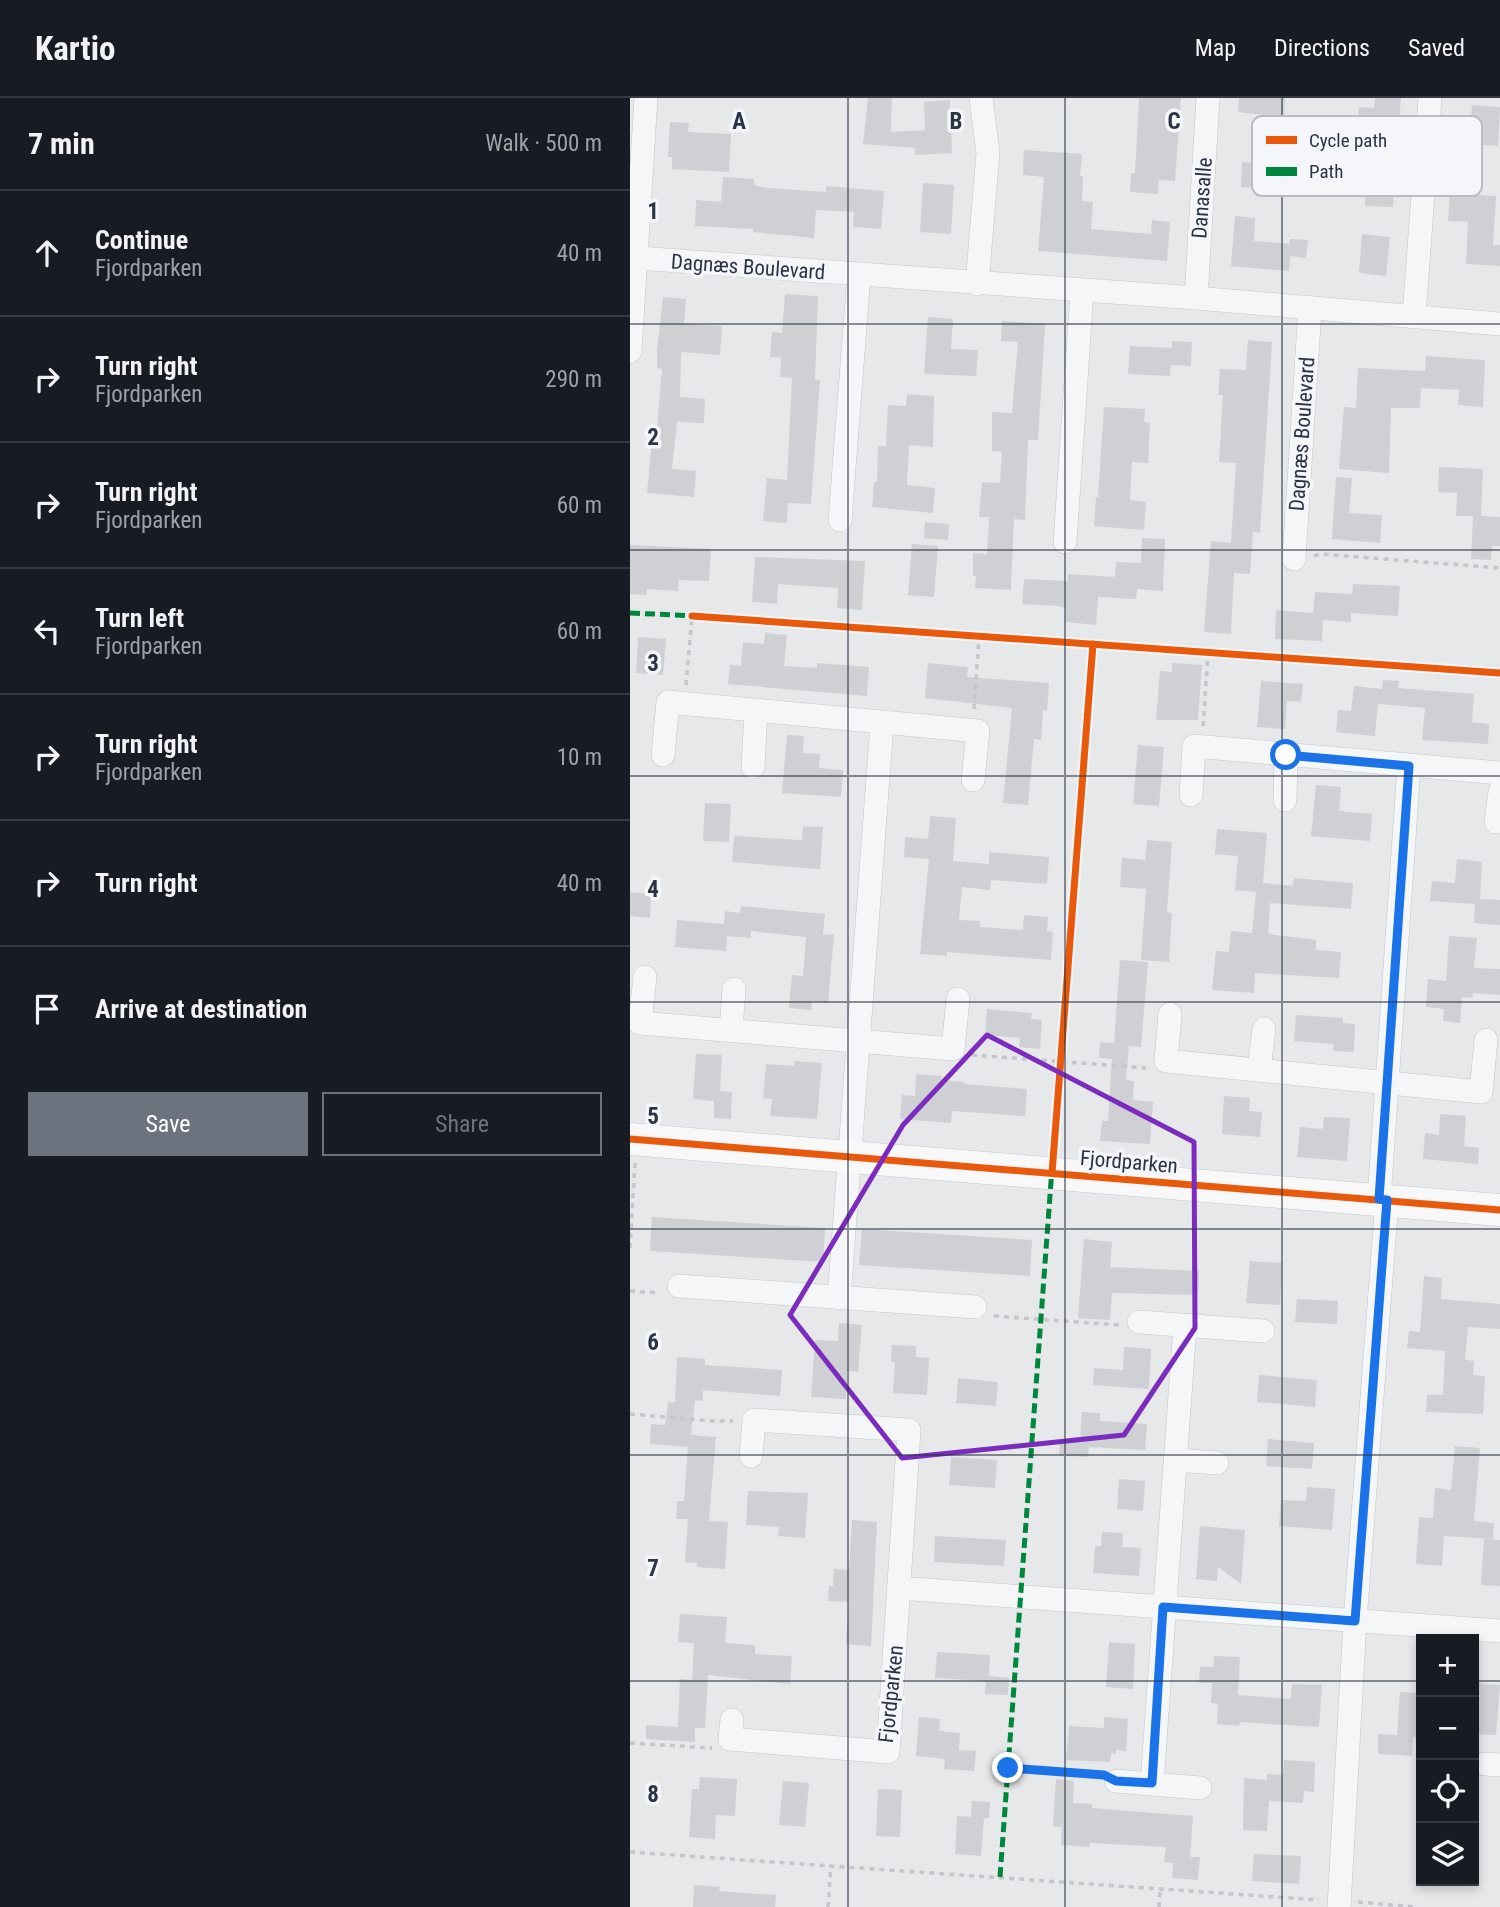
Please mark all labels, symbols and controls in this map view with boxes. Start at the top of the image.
text: Kartio [35,29,115,68]
text: Map [1195,34,1236,62]
text: Directions [1274,34,1370,62]
text: Saved [1408,34,1465,62]
text: A [732,108,746,135]
text: B [950,108,962,135]
text: C [1167,108,1181,135]
legend [1252,116,1482,196]
text: 7 min [28,126,95,161]
text: Cycle path [1309,129,1387,152]
text: Walk · 500 m [485,130,602,157]
street label: Danasalle [1187,156,1217,239]
text: Path [1309,160,1343,183]
text: 1 [647,198,659,225]
text: Continue [95,225,188,255]
icon: ahead [28,234,66,272]
text: 40 m [557,240,602,267]
street label: Dagnæs Boulevard [670,250,826,284]
text: Fjordparken [95,255,202,282]
text: Turn right [95,351,197,381]
street label: Dagnæs Boulevard [1285,356,1319,512]
icon: right [28,360,66,398]
text: 290 m [545,366,602,393]
text: Fjordparken [95,381,202,408]
text: 2 [647,424,659,451]
text: Turn right [95,477,197,507]
icon: right [28,486,66,524]
text: 60 m [557,492,602,519]
text: Fjordparken [95,507,202,534]
text: Turn left [95,603,184,633]
icon: left [28,612,66,650]
text: 60 m [557,618,602,645]
text: Fjordparken [95,633,202,660]
text: 3 [647,650,659,677]
text: Turn right [95,729,197,759]
icon: right [28,738,66,776]
route start [1270,739,1301,770]
text: 10 m [557,744,602,771]
text: Fjordparken [95,759,202,786]
icon: right [28,864,66,902]
text: Turn right [95,868,197,898]
text: 40 m [557,870,602,897]
text: 4 [647,876,659,903]
icon: arrive [28,990,66,1028]
text: Arrive at destination [95,994,307,1024]
button: Save [28,1092,308,1156]
button: Share [322,1092,602,1156]
text: 5 [647,1103,659,1130]
street label: Fjordparken [1079,1146,1179,1178]
text: 6 [647,1329,659,1356]
text: 7 [647,1555,659,1582]
map controls [1416,1634,1479,1886]
button: + [1416,1634,1479,1697]
street label: Fjordparken [874,1644,908,1744]
button: − [1416,1697,1479,1760]
route end [992,1752,1023,1783]
button: locate [1416,1760,1479,1823]
text: 8 [647,1781,659,1808]
button: layers [1416,1823,1479,1886]

